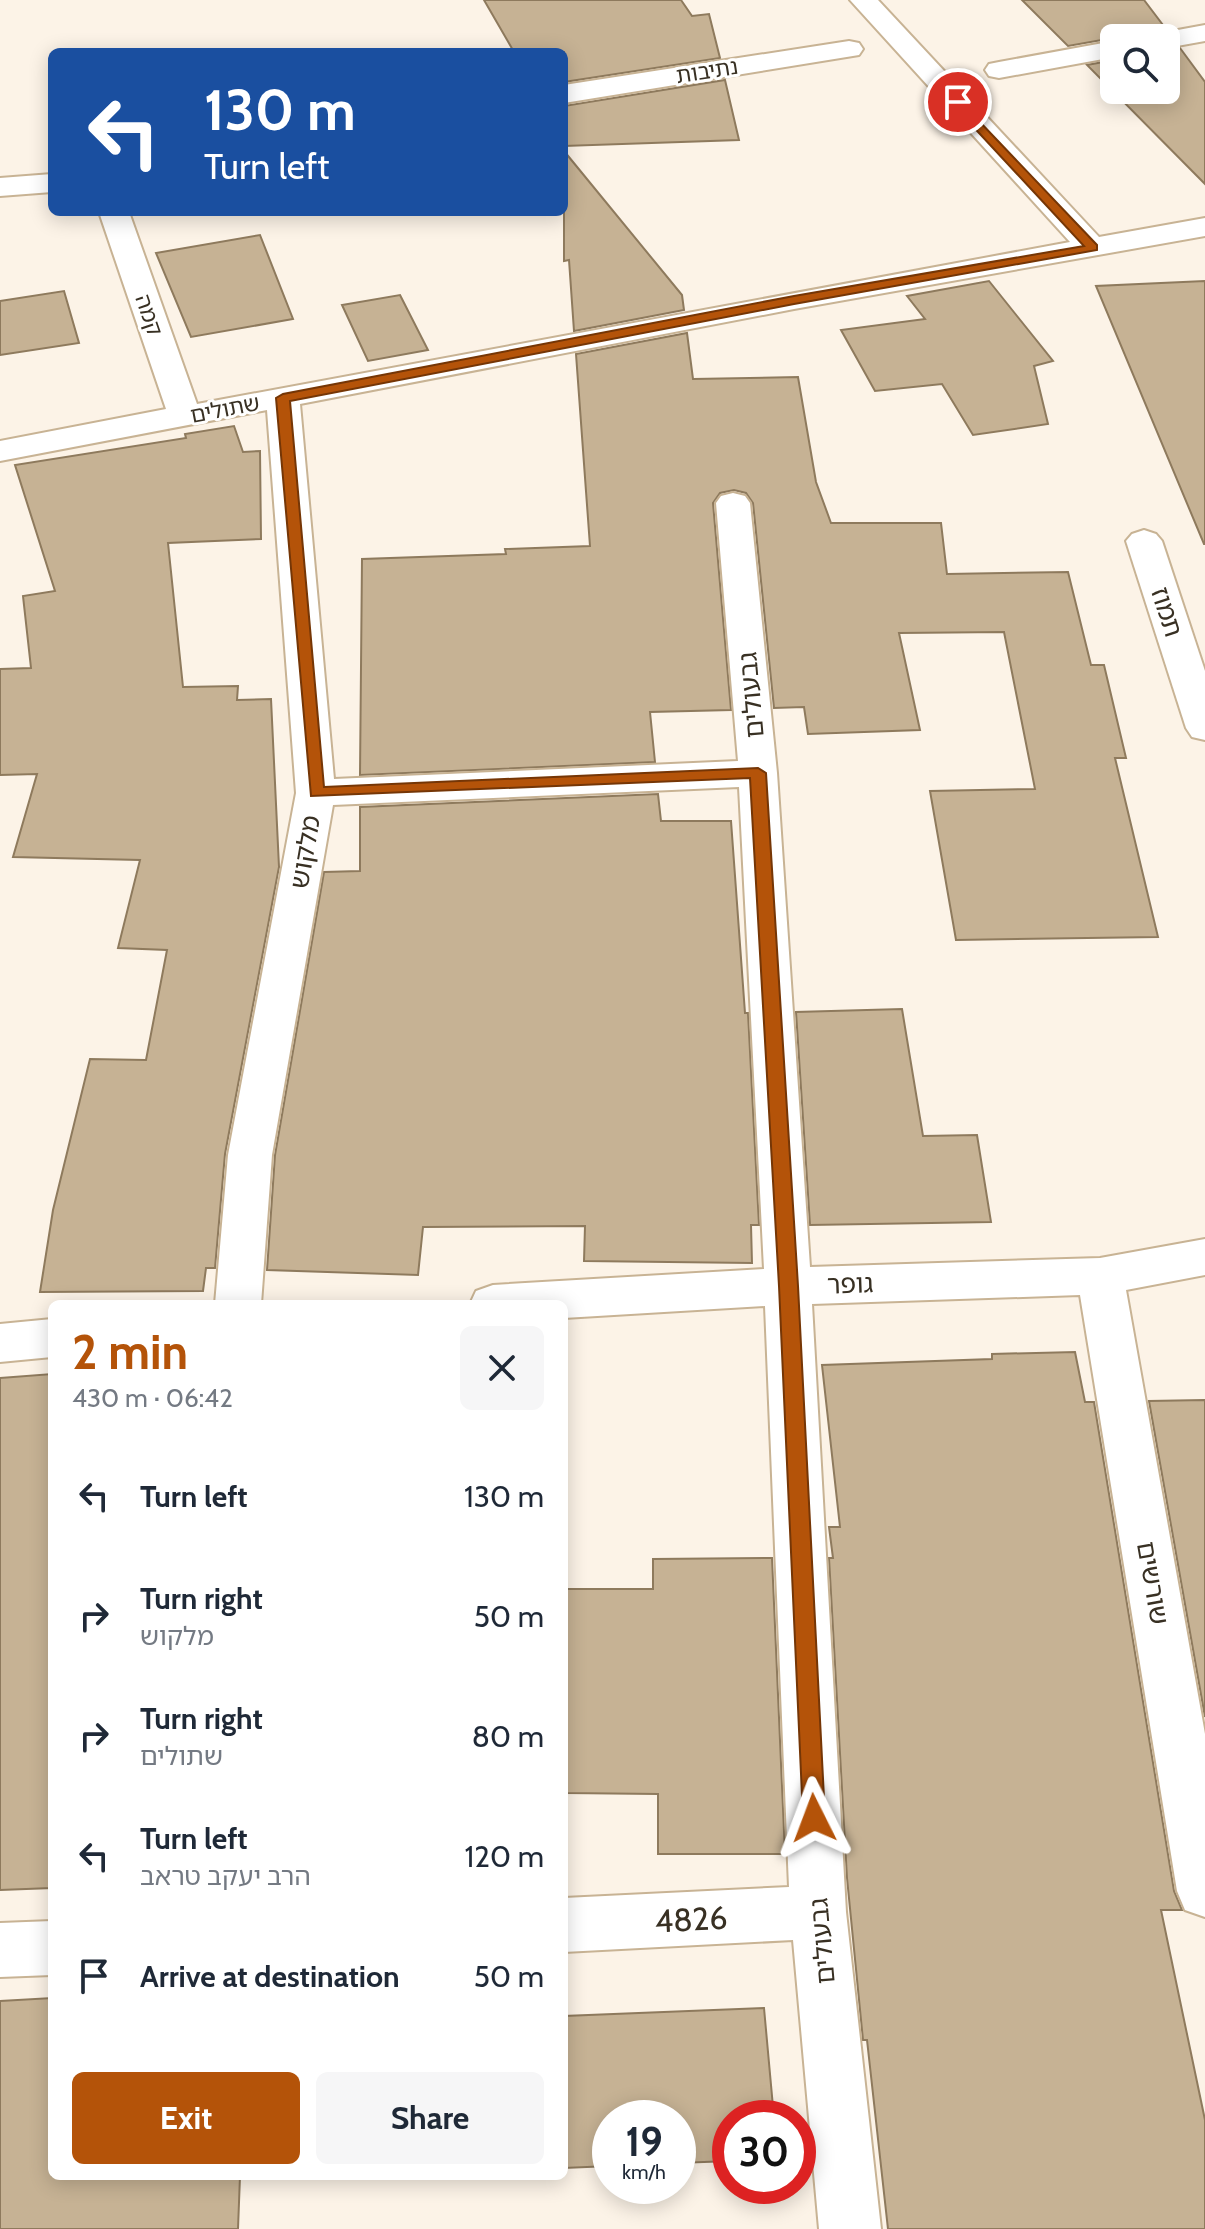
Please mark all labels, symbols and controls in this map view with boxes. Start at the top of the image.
map controls [1100,24,1180,104]
button: search [1100,24,1180,104]
street label: נתיבות [674,53,740,89]
pin [924,68,992,136]
text: 130 m [204,76,356,144]
icon: left [72,80,176,184]
icon: arrive [936,80,980,124]
text: Turn left [204,144,329,188]
street label: קמה [129,291,169,339]
street label: שתולים [188,389,262,429]
street label: תמוז [1144,583,1190,641]
street label: גבעולים [731,650,771,739]
street label: מלקוש [283,813,327,891]
street label: גופר [826,1267,874,1301]
text: 2 min [72,1323,188,1381]
button: close [460,1326,544,1410]
text: 430 m · 06:42 [72,1382,233,1414]
icon: left [72,1474,116,1518]
text: Turn left [140,1478,248,1515]
text: 130 m [464,1478,544,1515]
street label: שורשים [1130,1539,1176,1627]
text: Turn right [140,1580,263,1617]
icon: right [72,1594,116,1638]
text: 50 m [474,1598,544,1635]
text: מלקוש [140,1620,214,1652]
text: Turn right [140,1700,263,1737]
icon: right [72,1714,116,1758]
text: 80 m [472,1718,544,1755]
text: שתולים [140,1740,223,1772]
position arrow [772,1776,856,1860]
text: Turn left [140,1820,248,1857]
icon: left [72,1834,116,1878]
text: 120 m [464,1838,544,1875]
text: הרב יעקב טראב [140,1860,311,1892]
street label: גבעולים [802,1896,842,1985]
street label: 4826 [654,1898,728,1940]
icon: arrive [72,1954,116,1998]
text: Arrive at destination [140,1958,400,1995]
text: 50 m [474,1958,544,1995]
button: Exit [72,2072,300,2164]
button: Share [316,2072,544,2164]
speed limit sign: 30 [712,2100,816,2204]
text: 19 [625,2117,663,2166]
text: km/h [622,2160,666,2184]

